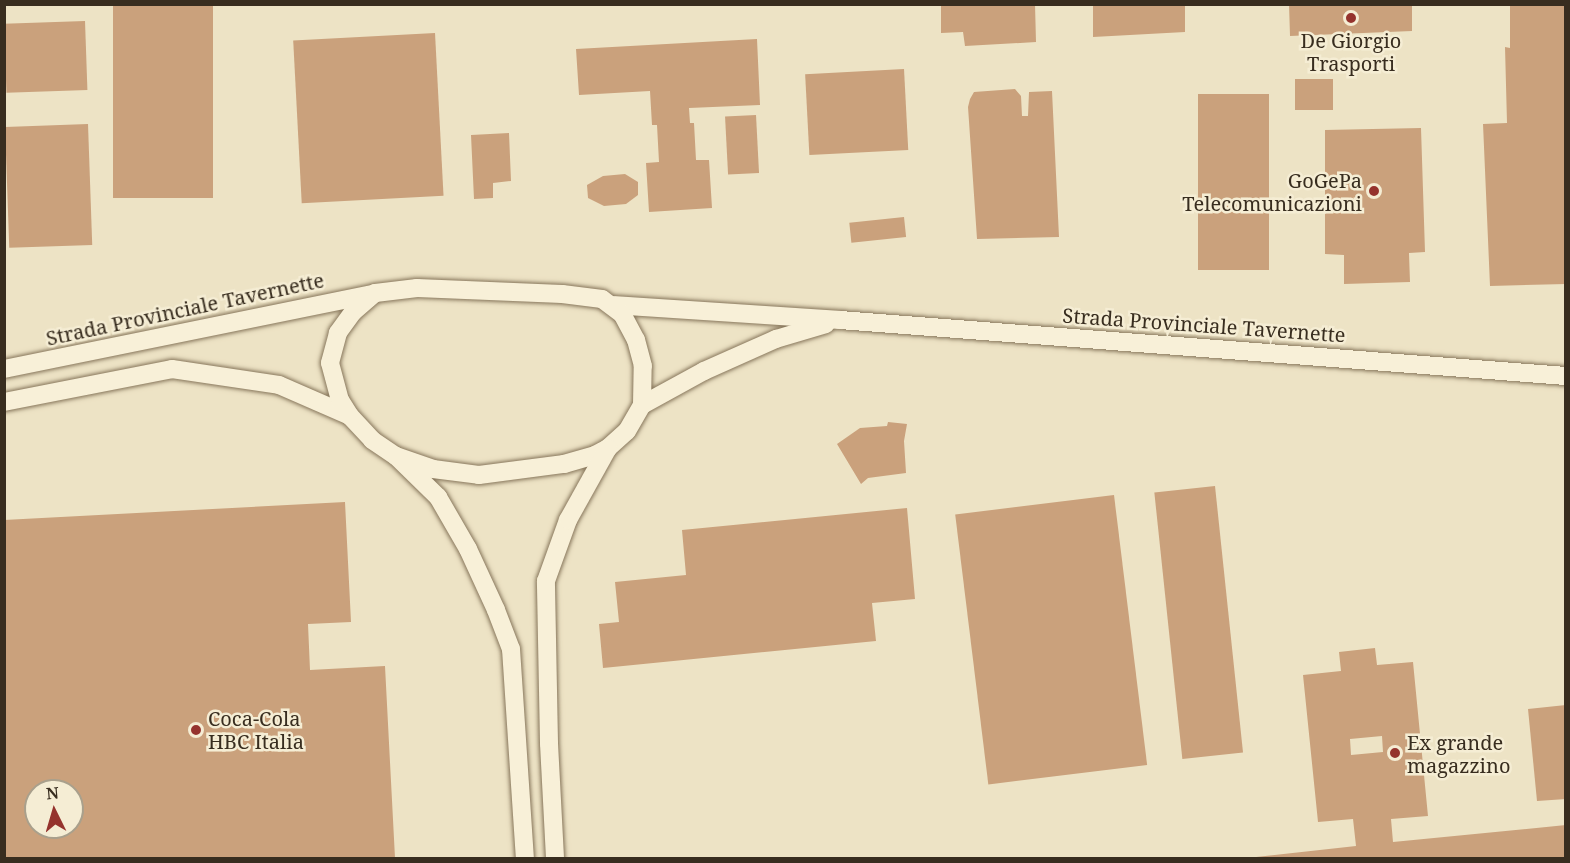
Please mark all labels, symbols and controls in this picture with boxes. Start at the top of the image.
marker: De Giorgio Trasporti [1344,11,1358,25]
place label: De Giorgio Trasporti [1301,28,1401,75]
place label: GoGePa Telecomunicazioni [1182,168,1362,215]
marker: GoGePa Telecomunicazioni [1367,184,1381,198]
street label: Strada Provinciale Tavernette [44,268,326,350]
street label: Strada Provinciale Tavernette [1062,303,1346,347]
place label: Coca-Cola HBC Italia [208,706,304,753]
marker: Coca-Cola HBC Italia [189,723,203,737]
place label: Ex grande magazzino [1407,730,1510,777]
marker: Ex grande magazzino [1388,746,1402,760]
north arrow [24,779,84,839]
text: N [45,782,60,805]

